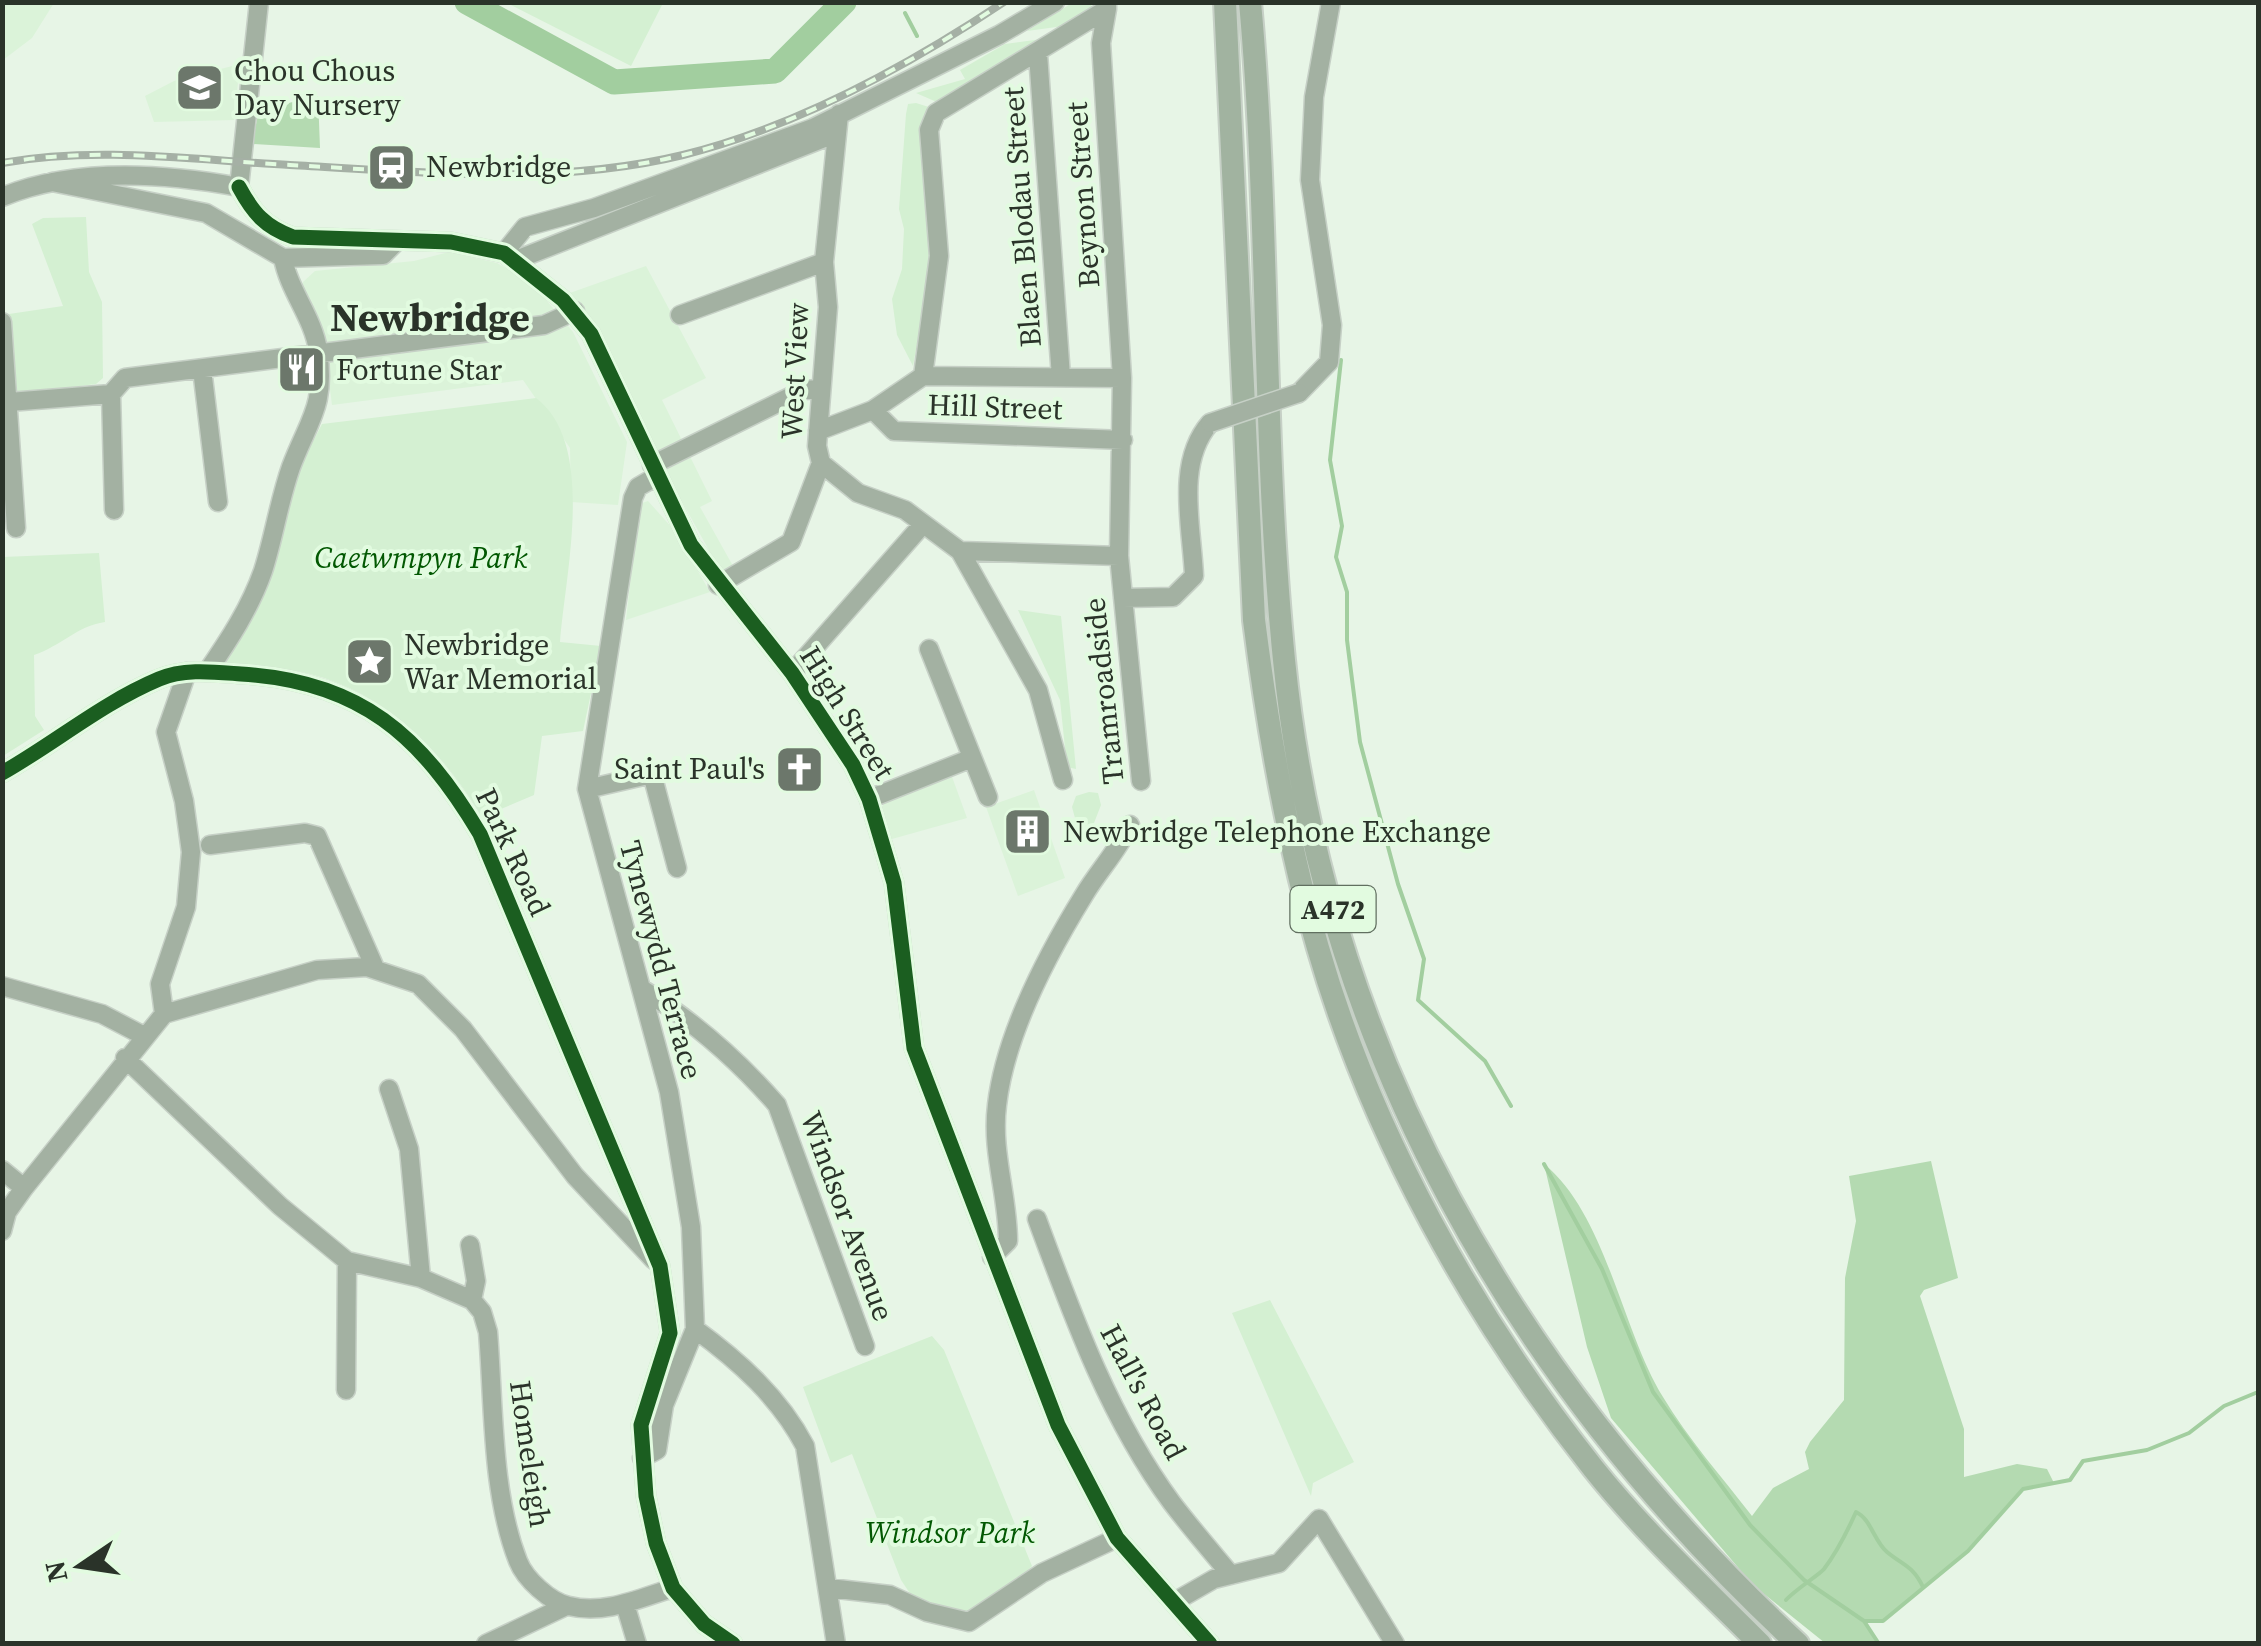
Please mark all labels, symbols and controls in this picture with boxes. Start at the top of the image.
place label: Chou Chous Day Nursery [234,50,401,125]
school or university icon: Chou Chous Day Nursery [173,62,225,114]
street label: Blaen Blodau Street [992,85,1051,349]
street label: Beynon Street [1056,100,1109,290]
station icon: Newbridge [365,141,417,193]
place label: Newbridge [426,146,571,187]
district label: Newbridge [330,290,530,344]
street label: West View [770,301,819,440]
restaurant icon: Fortune Star [275,344,327,396]
place label: Fortune Star [336,349,503,390]
street label: Hill Street [927,384,1063,429]
park label: Caetwmpyn Park [315,537,528,578]
street label: Tramroadside [1073,596,1134,786]
place label: Newbridge War Memorial [404,624,597,699]
place icon: Newbridge War Memorial [343,636,395,688]
street label: High Street [790,638,905,788]
church icon: Saint Paul's [774,743,826,795]
place label: Saint Paul's [614,748,765,789]
street label: Park Road [466,781,561,922]
building icon: Newbridge Telephone Exchange [1002,806,1054,858]
place label: Newbridge Telephone Exchange [1063,811,1491,852]
street label: Tynewydd Terrace [610,836,713,1084]
road number: A472 [1290,886,1376,932]
street label: Windsor Avenue [791,1105,904,1326]
street label: Hall's Road [1091,1317,1196,1467]
street label: Homeleigh [500,1378,561,1530]
park label: Windsor Park [865,1512,1036,1553]
north arrow [30,1516,130,1616]
text: N [35,1557,76,1586]

